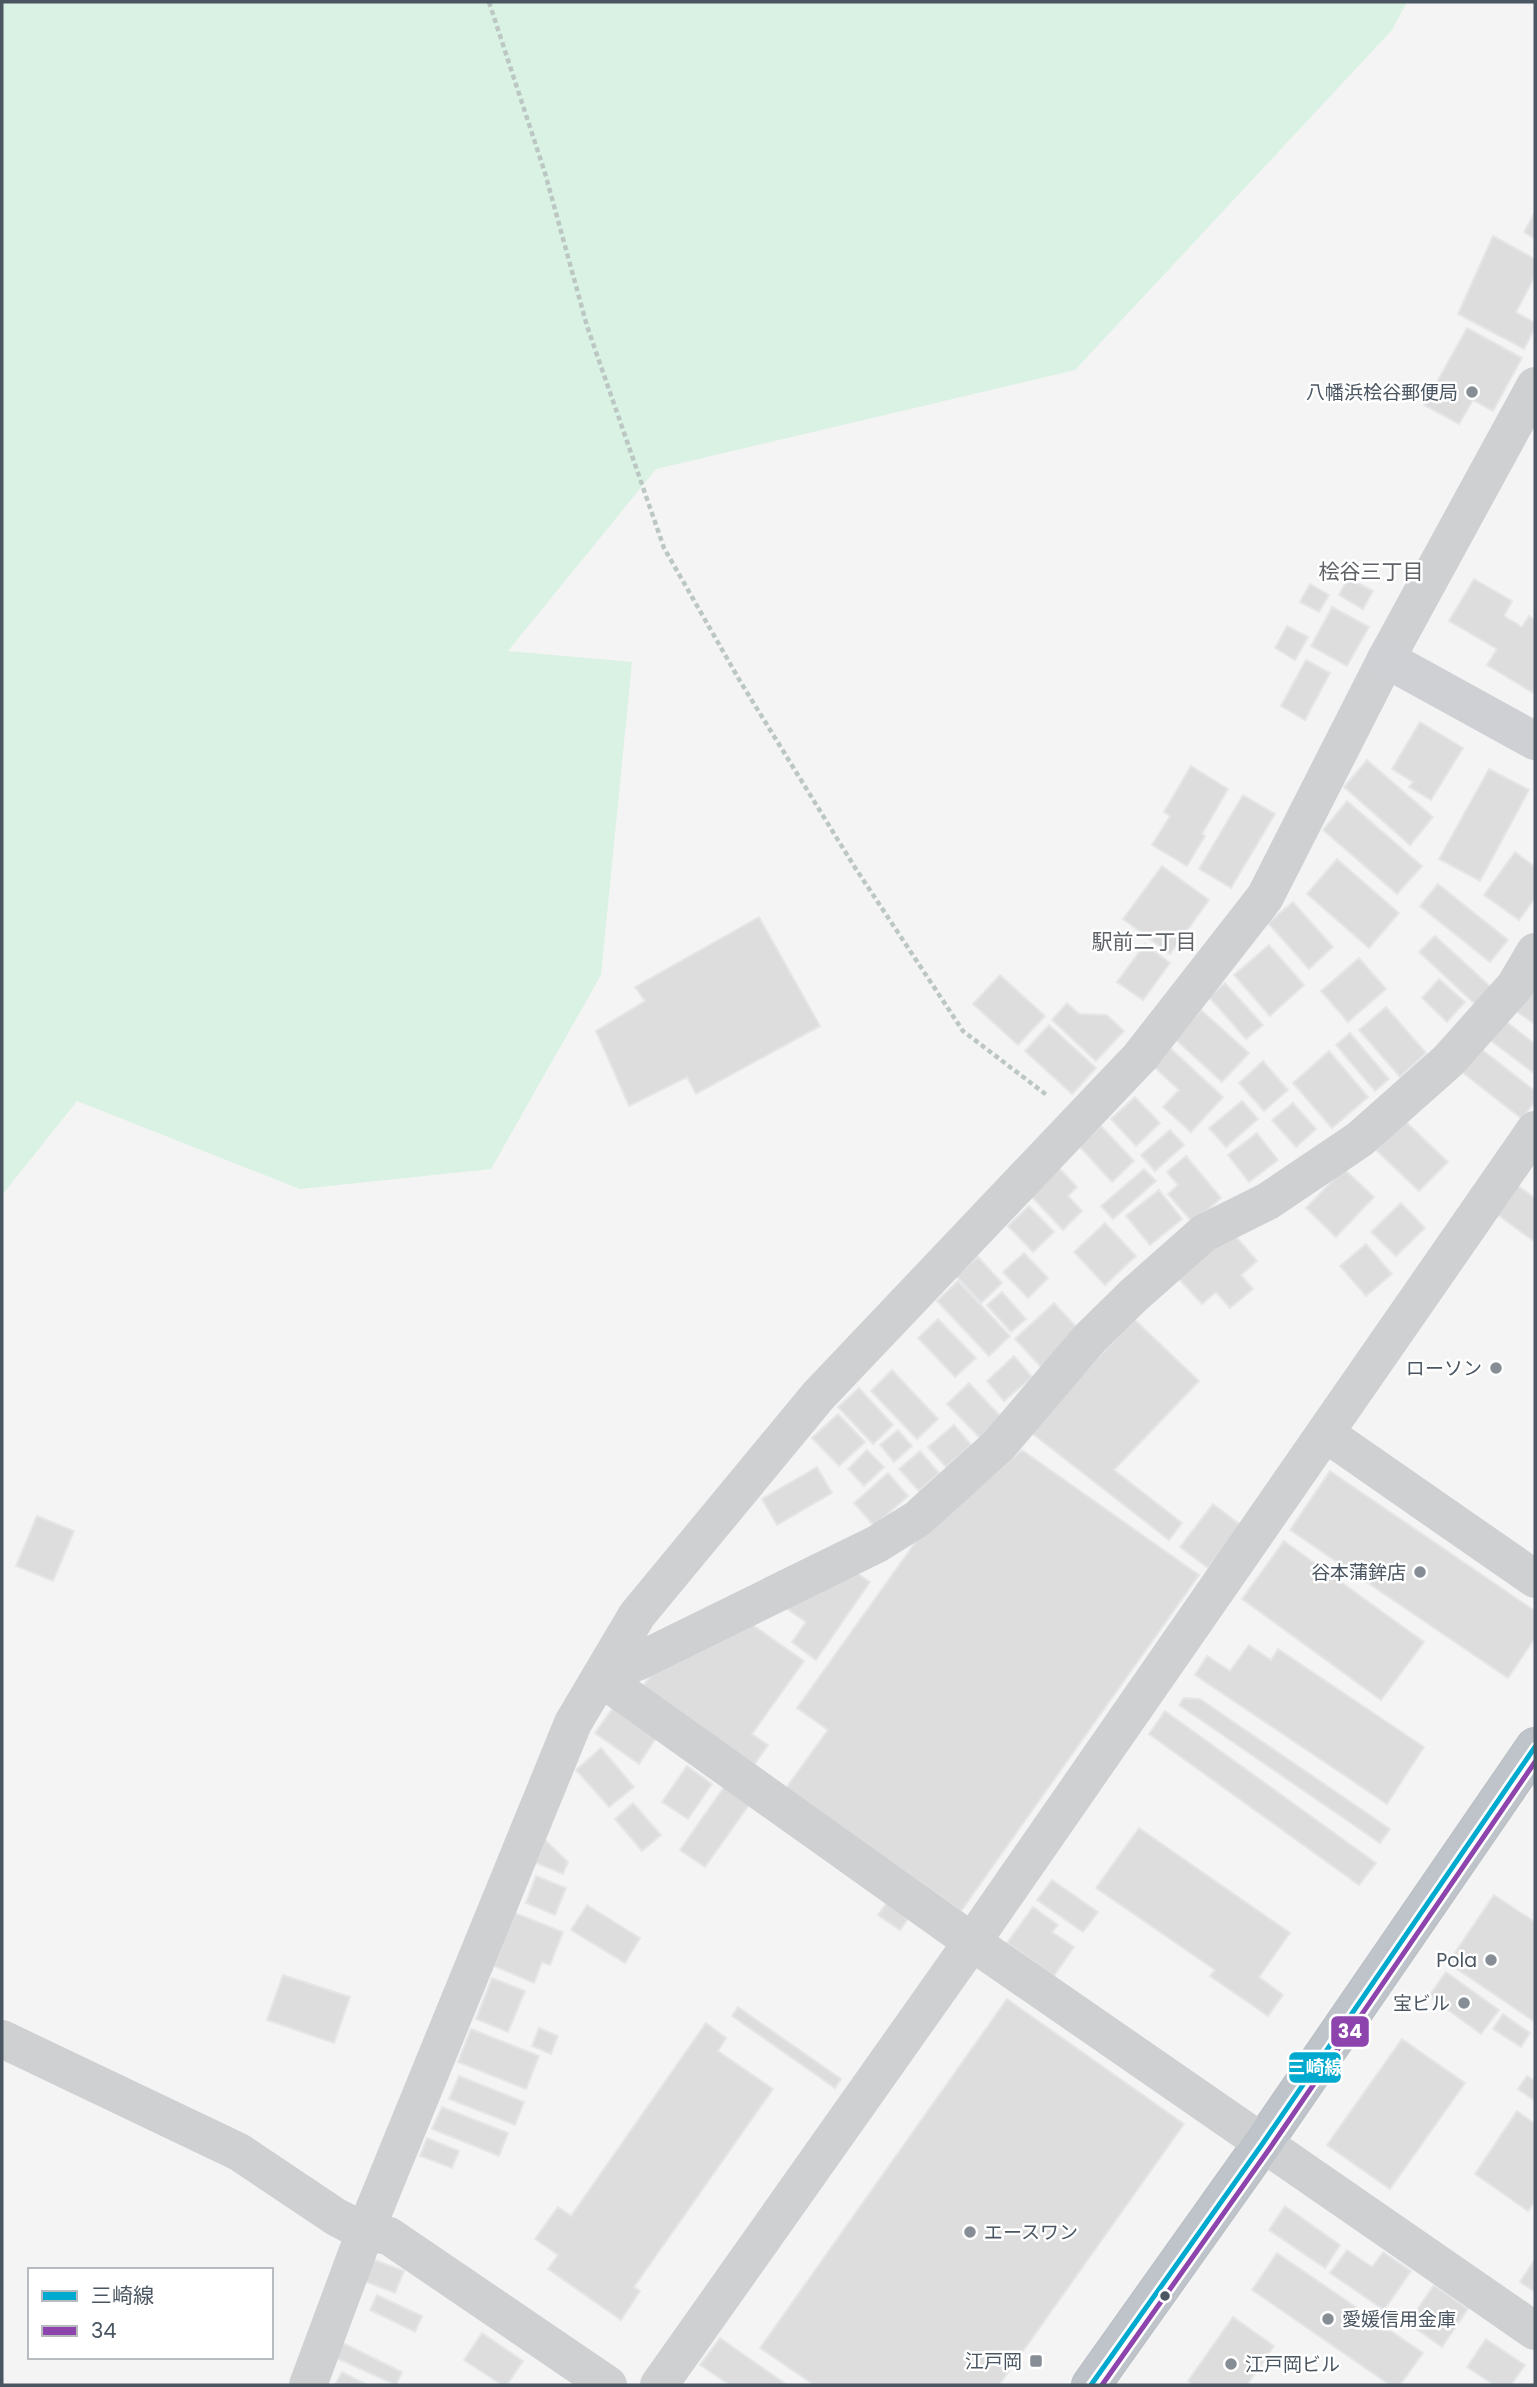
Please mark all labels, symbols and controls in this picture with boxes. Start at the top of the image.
place label: 八幡浜桧谷郵便局 [1306,379,1458,406]
marker: 八幡浜桧谷郵便局 [1464,384,1480,400]
district label: 桧谷三丁目 [1319,557,1424,586]
district label: 駅前二丁目 [1092,927,1197,956]
place label: ローソン [1406,1355,1482,1382]
marker: ローソン [1488,1360,1504,1376]
place label: 谷本蒲鉾店 [1311,1559,1406,1586]
marker: 谷本蒲鉾店 [1412,1564,1428,1580]
place label: Pola [1436,1947,1477,1974]
marker: Pola [1483,1952,1499,1968]
place label: 宝ビル [1393,1990,1450,2017]
marker: 宝ビル [1456,1995,1472,2011]
line badge: 34 [1330,2015,1370,2048]
text: 34 [1338,2018,1362,2045]
line badge: 三崎線 [1288,2051,1342,2084]
text: 三崎線 [1286,2054,1344,2081]
place label: エースワン [984,2219,1078,2246]
marker: エースワン [962,2224,978,2240]
legend [28,2268,273,2359]
text: 三崎線 [91,2281,154,2310]
unlabelled marker [1158,2289,1172,2303]
place label: 愛媛信用金庫 [1342,2306,1456,2333]
marker: 愛媛信用金庫 [1320,2311,1336,2327]
text: 34 [91,2316,117,2345]
place label: 江戸岡 [965,2348,1022,2375]
place label: 江戸岡ビル [1245,2351,1340,2378]
marker: 江戸岡 [1028,2353,1044,2369]
marker: 江戸岡ビル [1223,2356,1239,2372]

